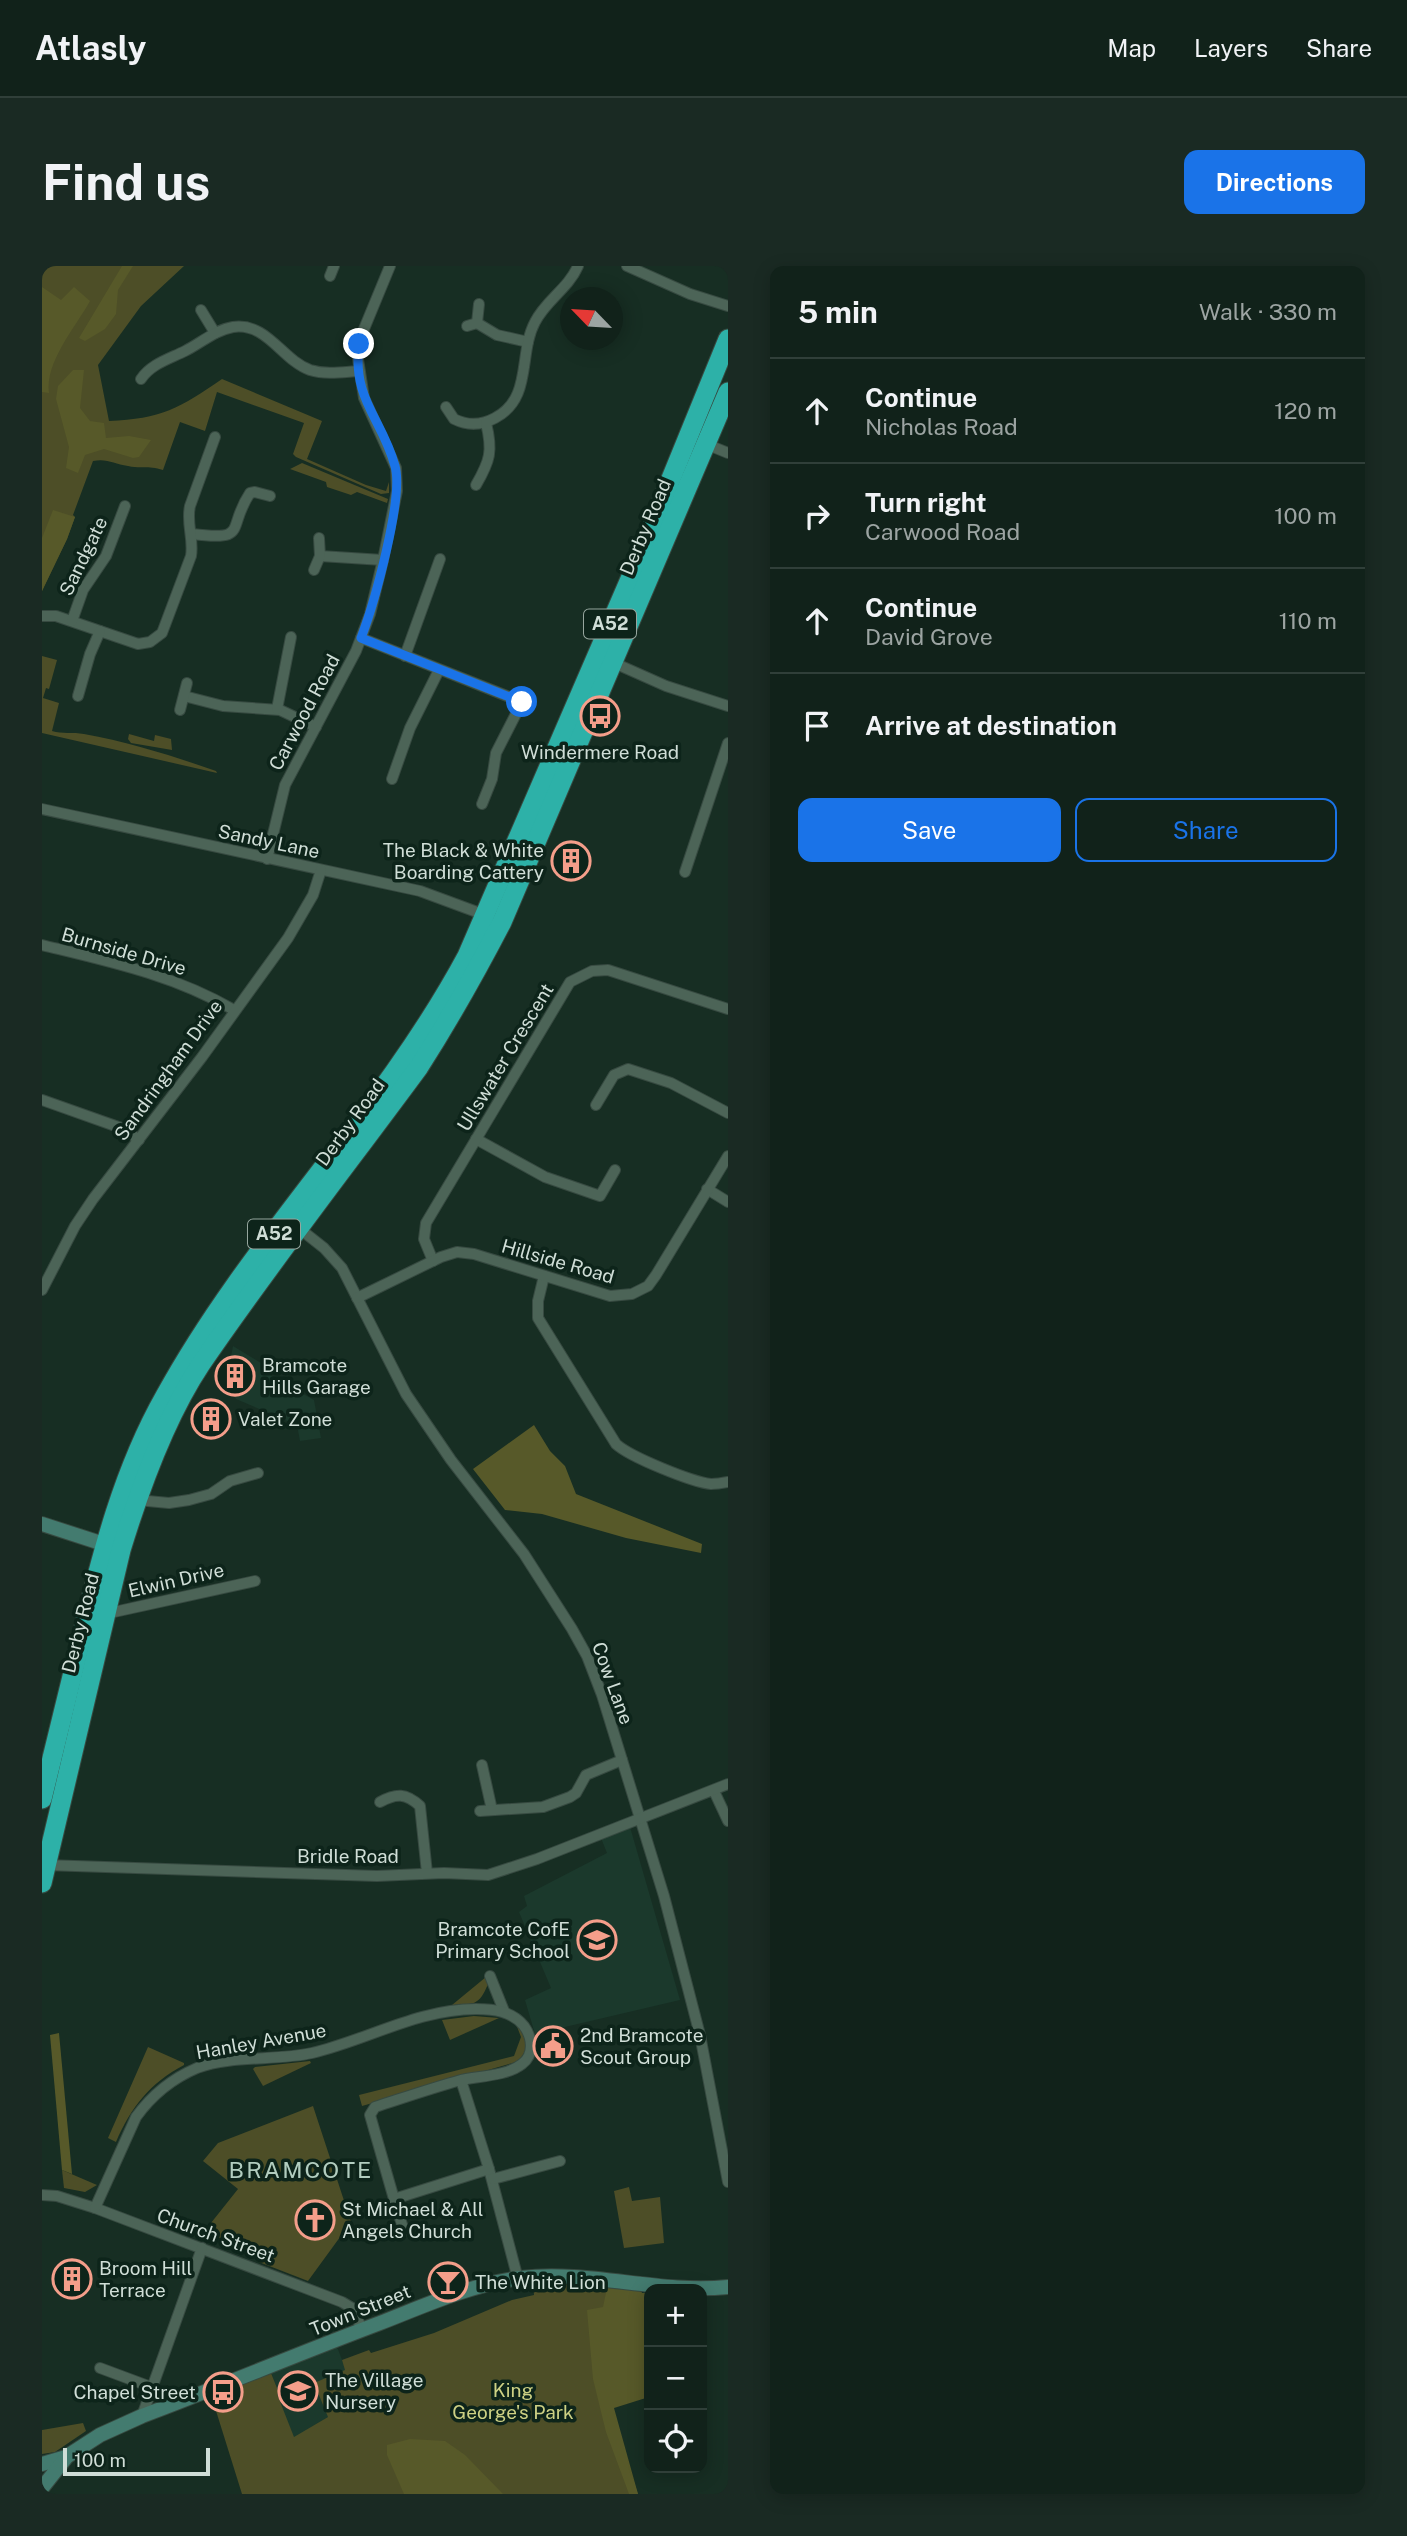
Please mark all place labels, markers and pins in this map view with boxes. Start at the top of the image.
bus stop icon: Windermere Road [579,695,621,737]
place label: Windermere Road [521,741,679,763]
place label: The Black & White Boarding Cattery [383,839,544,883]
building icon: The Black & White Boarding Cattery [550,840,592,882]
place label: Bramcote Hills Garage [262,1354,371,1398]
building icon: Bramcote Hills Garage [214,1355,256,1397]
building icon: Valet Zone [190,1398,232,1440]
place label: Valet Zone [238,1408,332,1430]
place label: Bramcote CofE Primary School [435,1918,570,1962]
school or university icon: Bramcote CofE Primary School [576,1919,618,1961]
place label: 2nd Bramcote Scout Group [580,2024,703,2068]
public building icon: 2nd Bramcote Scout Group [532,2025,574,2067]
place label: St Michael & All Angels Church [342,2198,483,2242]
church icon: St Michael & All Angels Church [294,2199,336,2241]
place label: Broom Hill Terrace [99,2257,192,2301]
building icon: Broom Hill Terrace [51,2258,93,2300]
bar icon: The White Lion [427,2261,469,2303]
place label: The White Lion [475,2271,606,2293]
place label: The Village Nursery [325,2369,424,2413]
school or university icon: The Village Nursery [277,2370,319,2412]
bus stop icon: Chapel Street [202,2371,244,2413]
place label: Chapel Street [74,2381,196,2403]

